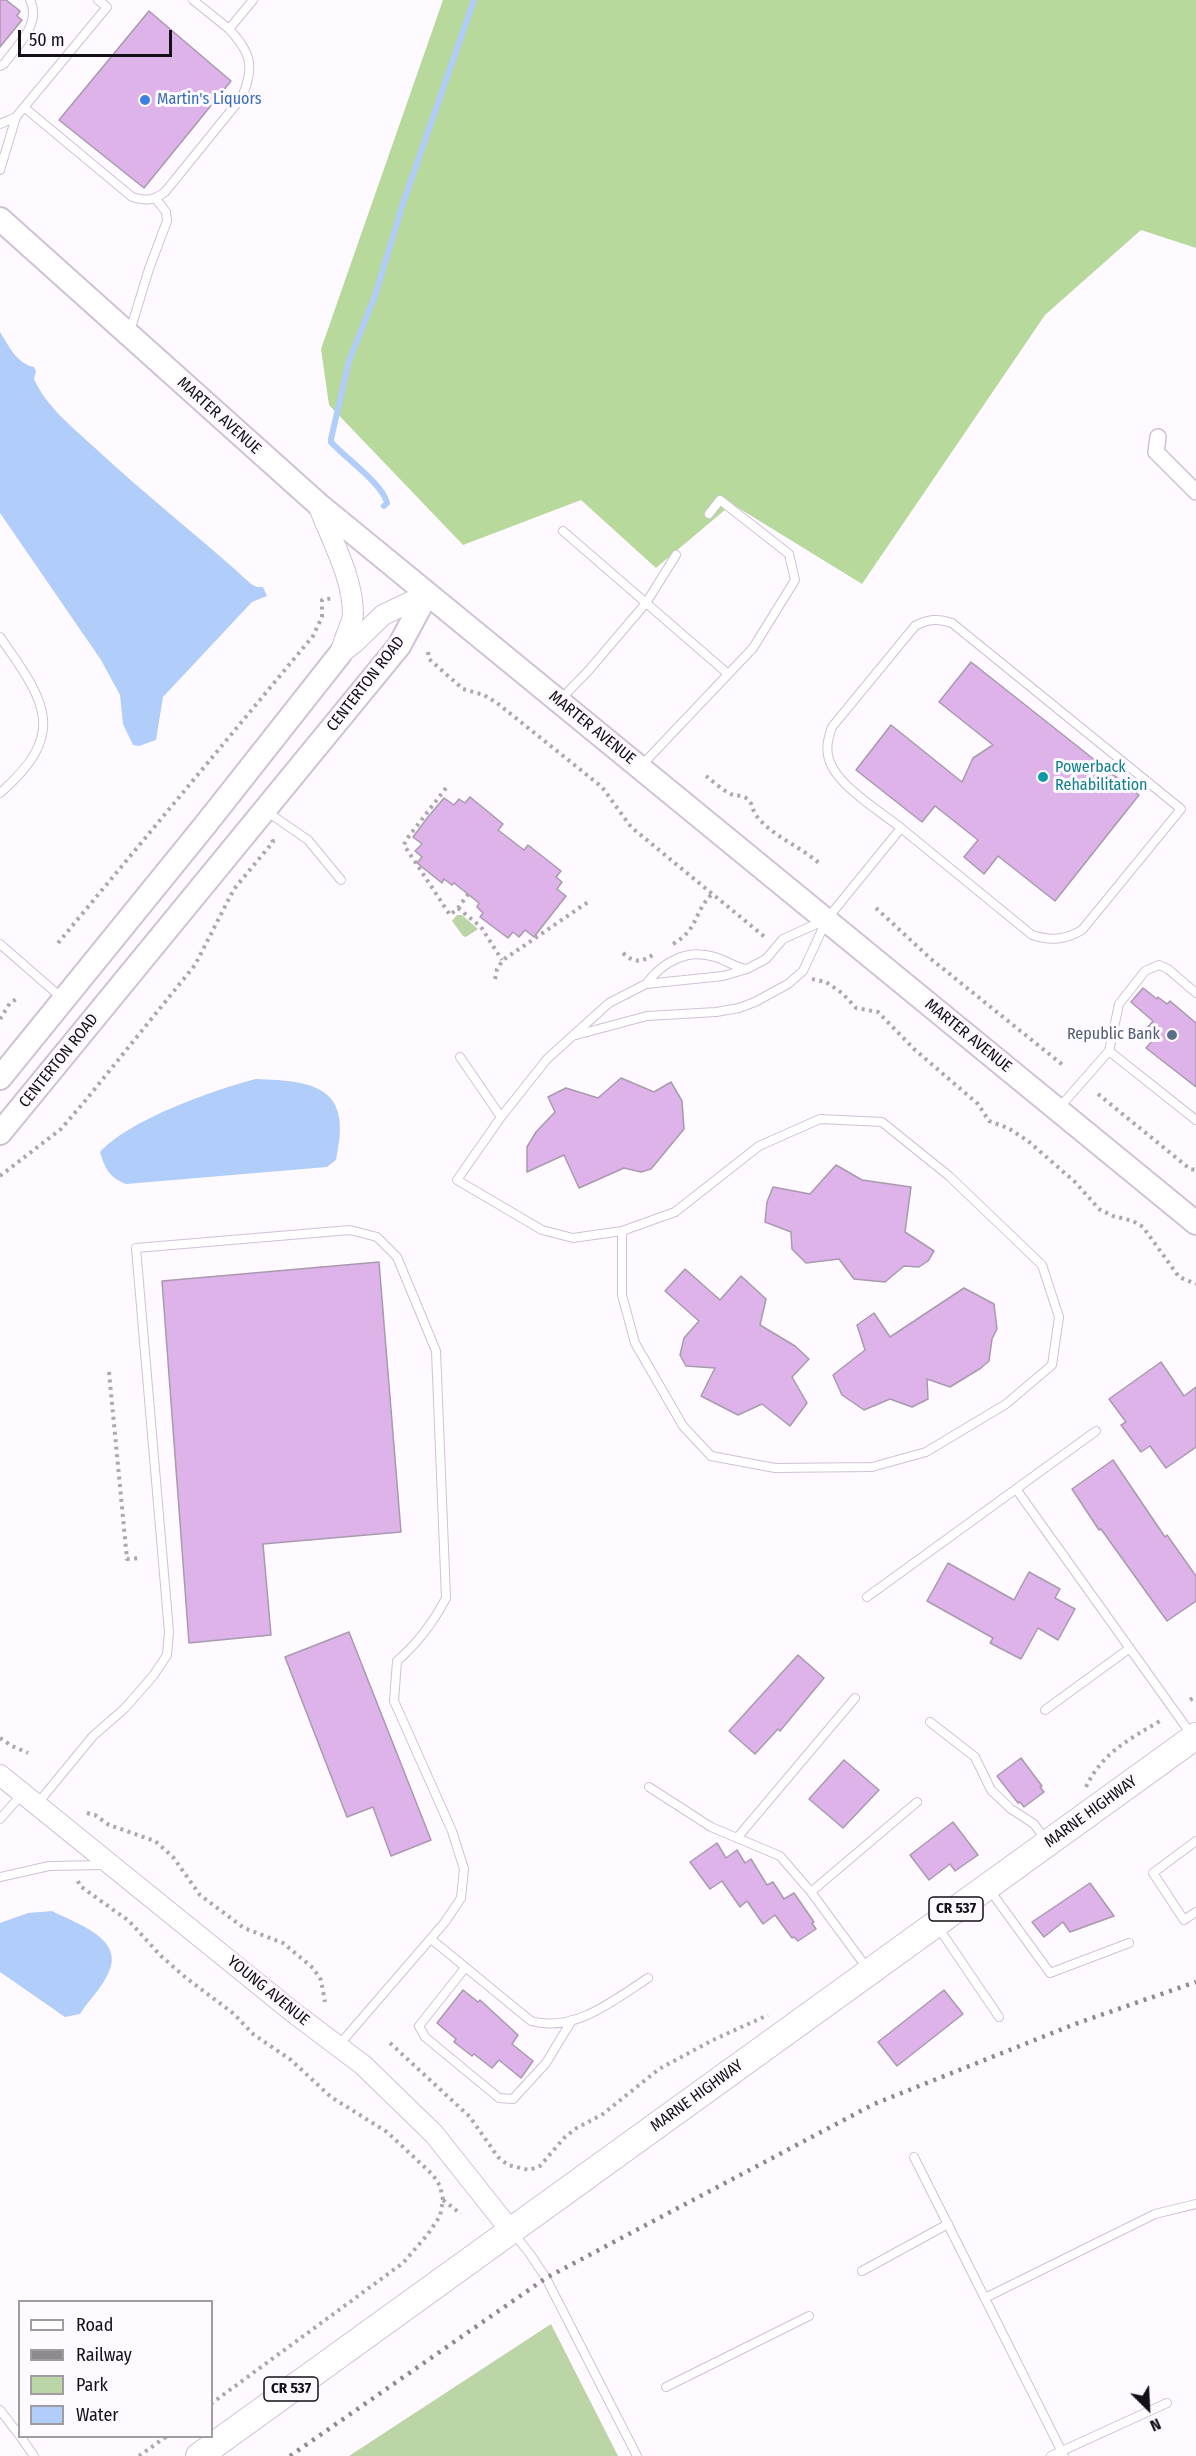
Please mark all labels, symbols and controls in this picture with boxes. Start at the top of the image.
scale bar [21,18,176,56]
text: 50 m [29,29,65,51]
place label: Martin's Liquors [157,90,262,110]
marker: Martin's Liquors [138,93,152,107]
street label: MARTER AVENUE [173,373,265,459]
street label: CENTERTON ROAD [323,633,409,735]
street label: MARTER AVENUE [545,687,639,769]
place label: Powerback Rehabilitation [1055,758,1148,796]
marker: Powerback Rehabilitation [1036,770,1050,784]
street label: MARTER AVENUE [921,995,1015,1077]
street label: CENTERTON ROAD [15,1010,103,1112]
place label: Republic Bank [1067,1025,1160,1045]
marker: Republic Bank [1165,1028,1179,1042]
street label: MARNE HIGHWAY [1041,1772,1141,1852]
road number: CR 537 [929,1897,983,1921]
street label: YOUNG AVENUE [223,1952,313,2030]
street label: MARNE HIGHWAY [647,2056,747,2136]
legend [18,2300,213,2438]
text: Road [76,2314,113,2336]
text: Railway [76,2344,132,2366]
text: Park [76,2374,108,2396]
road number: CR 537 [264,2377,318,2401]
north arrow [1118,2378,1178,2438]
text: Water [76,2404,119,2426]
text: N [1147,2414,1164,2436]

